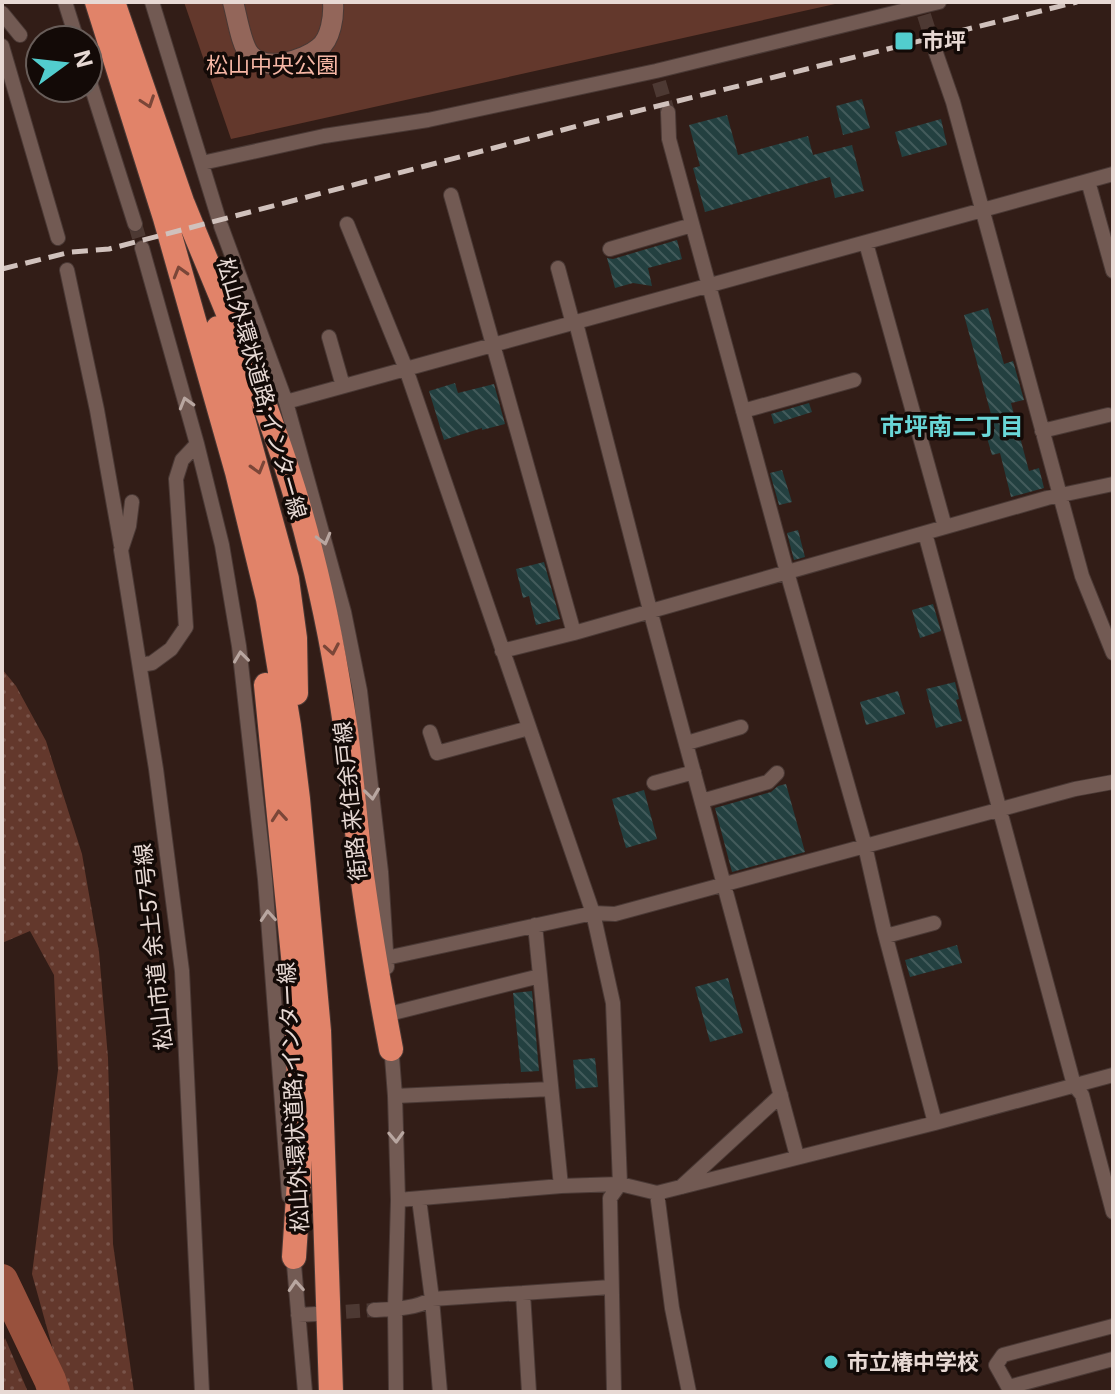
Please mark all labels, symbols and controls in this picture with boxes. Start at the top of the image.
north arrow [24,24,104,104]
place label: 市坪 [922,28,966,54]
marker: 市坪 [893,30,915,52]
text: N [69,47,98,70]
park label: 松山中央公園 [206,52,338,78]
one-way arrow [139,94,155,108]
street label: 松山外環状道路;インター線 [212,254,312,522]
one-way arrow [173,265,189,279]
one-way arrow [179,397,195,411]
district label: 市坪南二丁目 [880,412,1024,441]
one-way arrow [249,460,265,474]
one-way arrow [315,532,331,546]
one-way arrow [323,642,340,656]
one-way arrow [232,650,249,663]
street label: 街路 来住余戸線 [329,720,371,882]
one-way arrow [363,787,380,801]
one-way arrow [271,809,288,822]
street label: 松山市道 余土57号線 [129,842,177,1052]
one-way arrow [260,909,277,922]
street label: 松山外環状道路;インター線 [273,961,313,1233]
one-way arrow [388,1131,405,1144]
one-way arrow [288,1279,305,1292]
place label: 市立椿中学校 [847,1349,979,1375]
marker: 市立椿中学校 [822,1353,840,1371]

